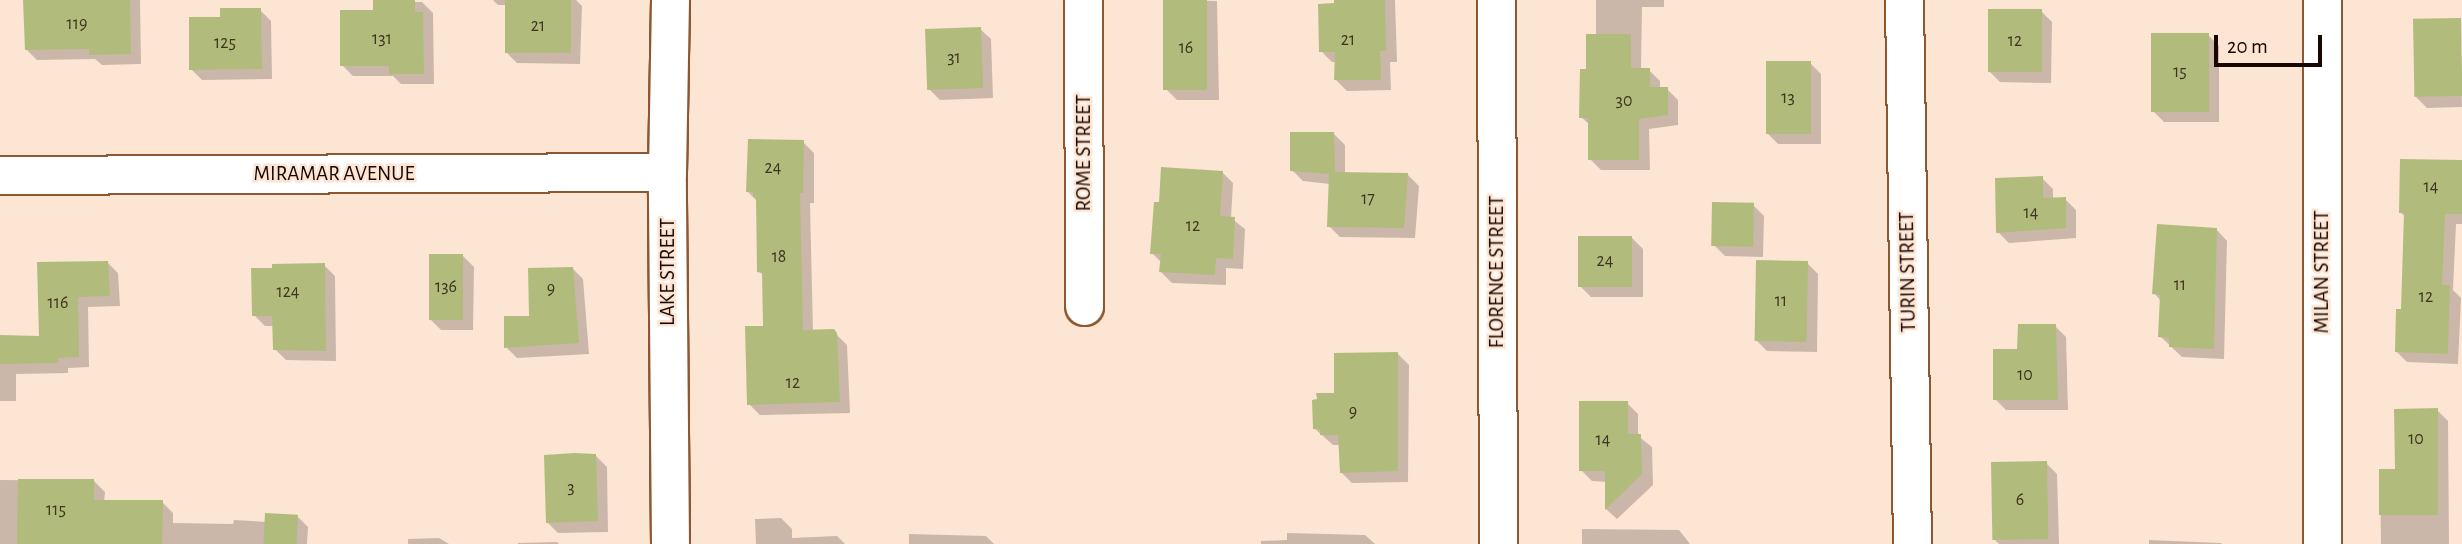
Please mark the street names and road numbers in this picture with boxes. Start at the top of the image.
street label: ROME STREET [1071,95,1097,211]
street label: MIRAMAR AVENUE [253,161,415,187]
street label: FLORENCE STREET [1484,196,1510,348]
street label: TURIN STREET [1894,211,1922,333]
street label: MILAN STREET [2309,211,2335,333]
street label: LAKE STREET [655,218,681,326]

